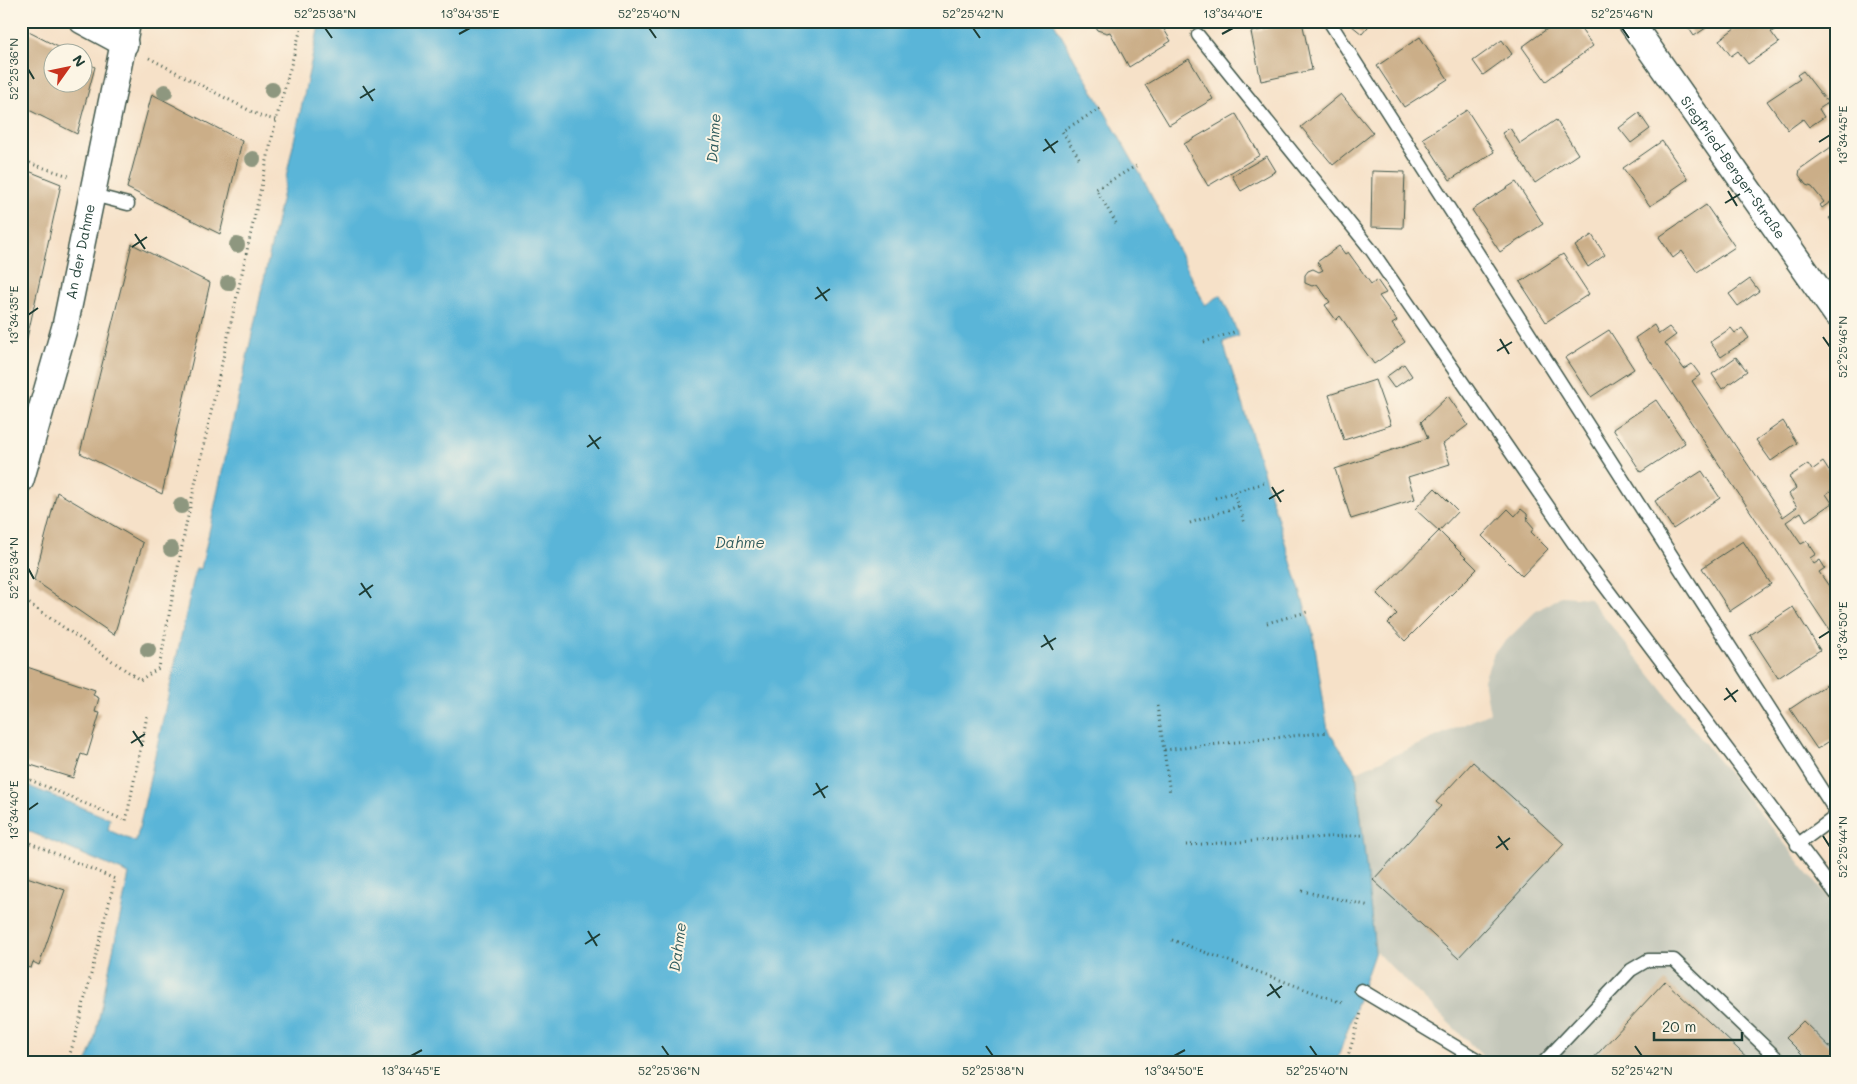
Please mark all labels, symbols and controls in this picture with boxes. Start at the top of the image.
text: 52°25'38"N [294,5,356,21]
text: 13°34'35"E [441,5,500,21]
text: 52°25'40"N [618,5,680,21]
text: 52°25'42"N [942,5,1004,21]
text: 13°34'40"E [1203,5,1263,21]
text: 52°25'46"N [1591,5,1653,21]
text: 52°25'36"N [5,38,21,100]
north arrow [42,42,92,92]
text: N [68,51,90,70]
street label: Siegfried-Berger-Straße [1676,92,1790,242]
text: 13°34'45"E [1834,105,1850,164]
water label: Dahme [701,113,725,163]
street label: An der Dahme [61,202,99,301]
text: 13°34'35"E [5,285,21,344]
text: 52°25'46"N [1834,316,1850,378]
water label: Dahme [715,532,765,552]
text: 52°25'34"N [5,537,21,599]
text: 13°34'50"E [1834,601,1850,661]
text: 13°34'40"E [5,780,21,840]
text: 52°25'44"N [1834,816,1850,878]
water label: Dahme [664,921,690,973]
scale bar [1654,1009,1742,1041]
text: 20 m [1662,1016,1696,1036]
text: 13°34'45"E [382,1062,441,1078]
text: 52°25'36"N [638,1062,700,1078]
text: 52°25'38"N [962,1062,1024,1078]
text: 13°34'50"E [1144,1062,1204,1078]
text: 52°25'40"N [1286,1062,1348,1078]
text: 52°25'42"N [1611,1062,1673,1078]

